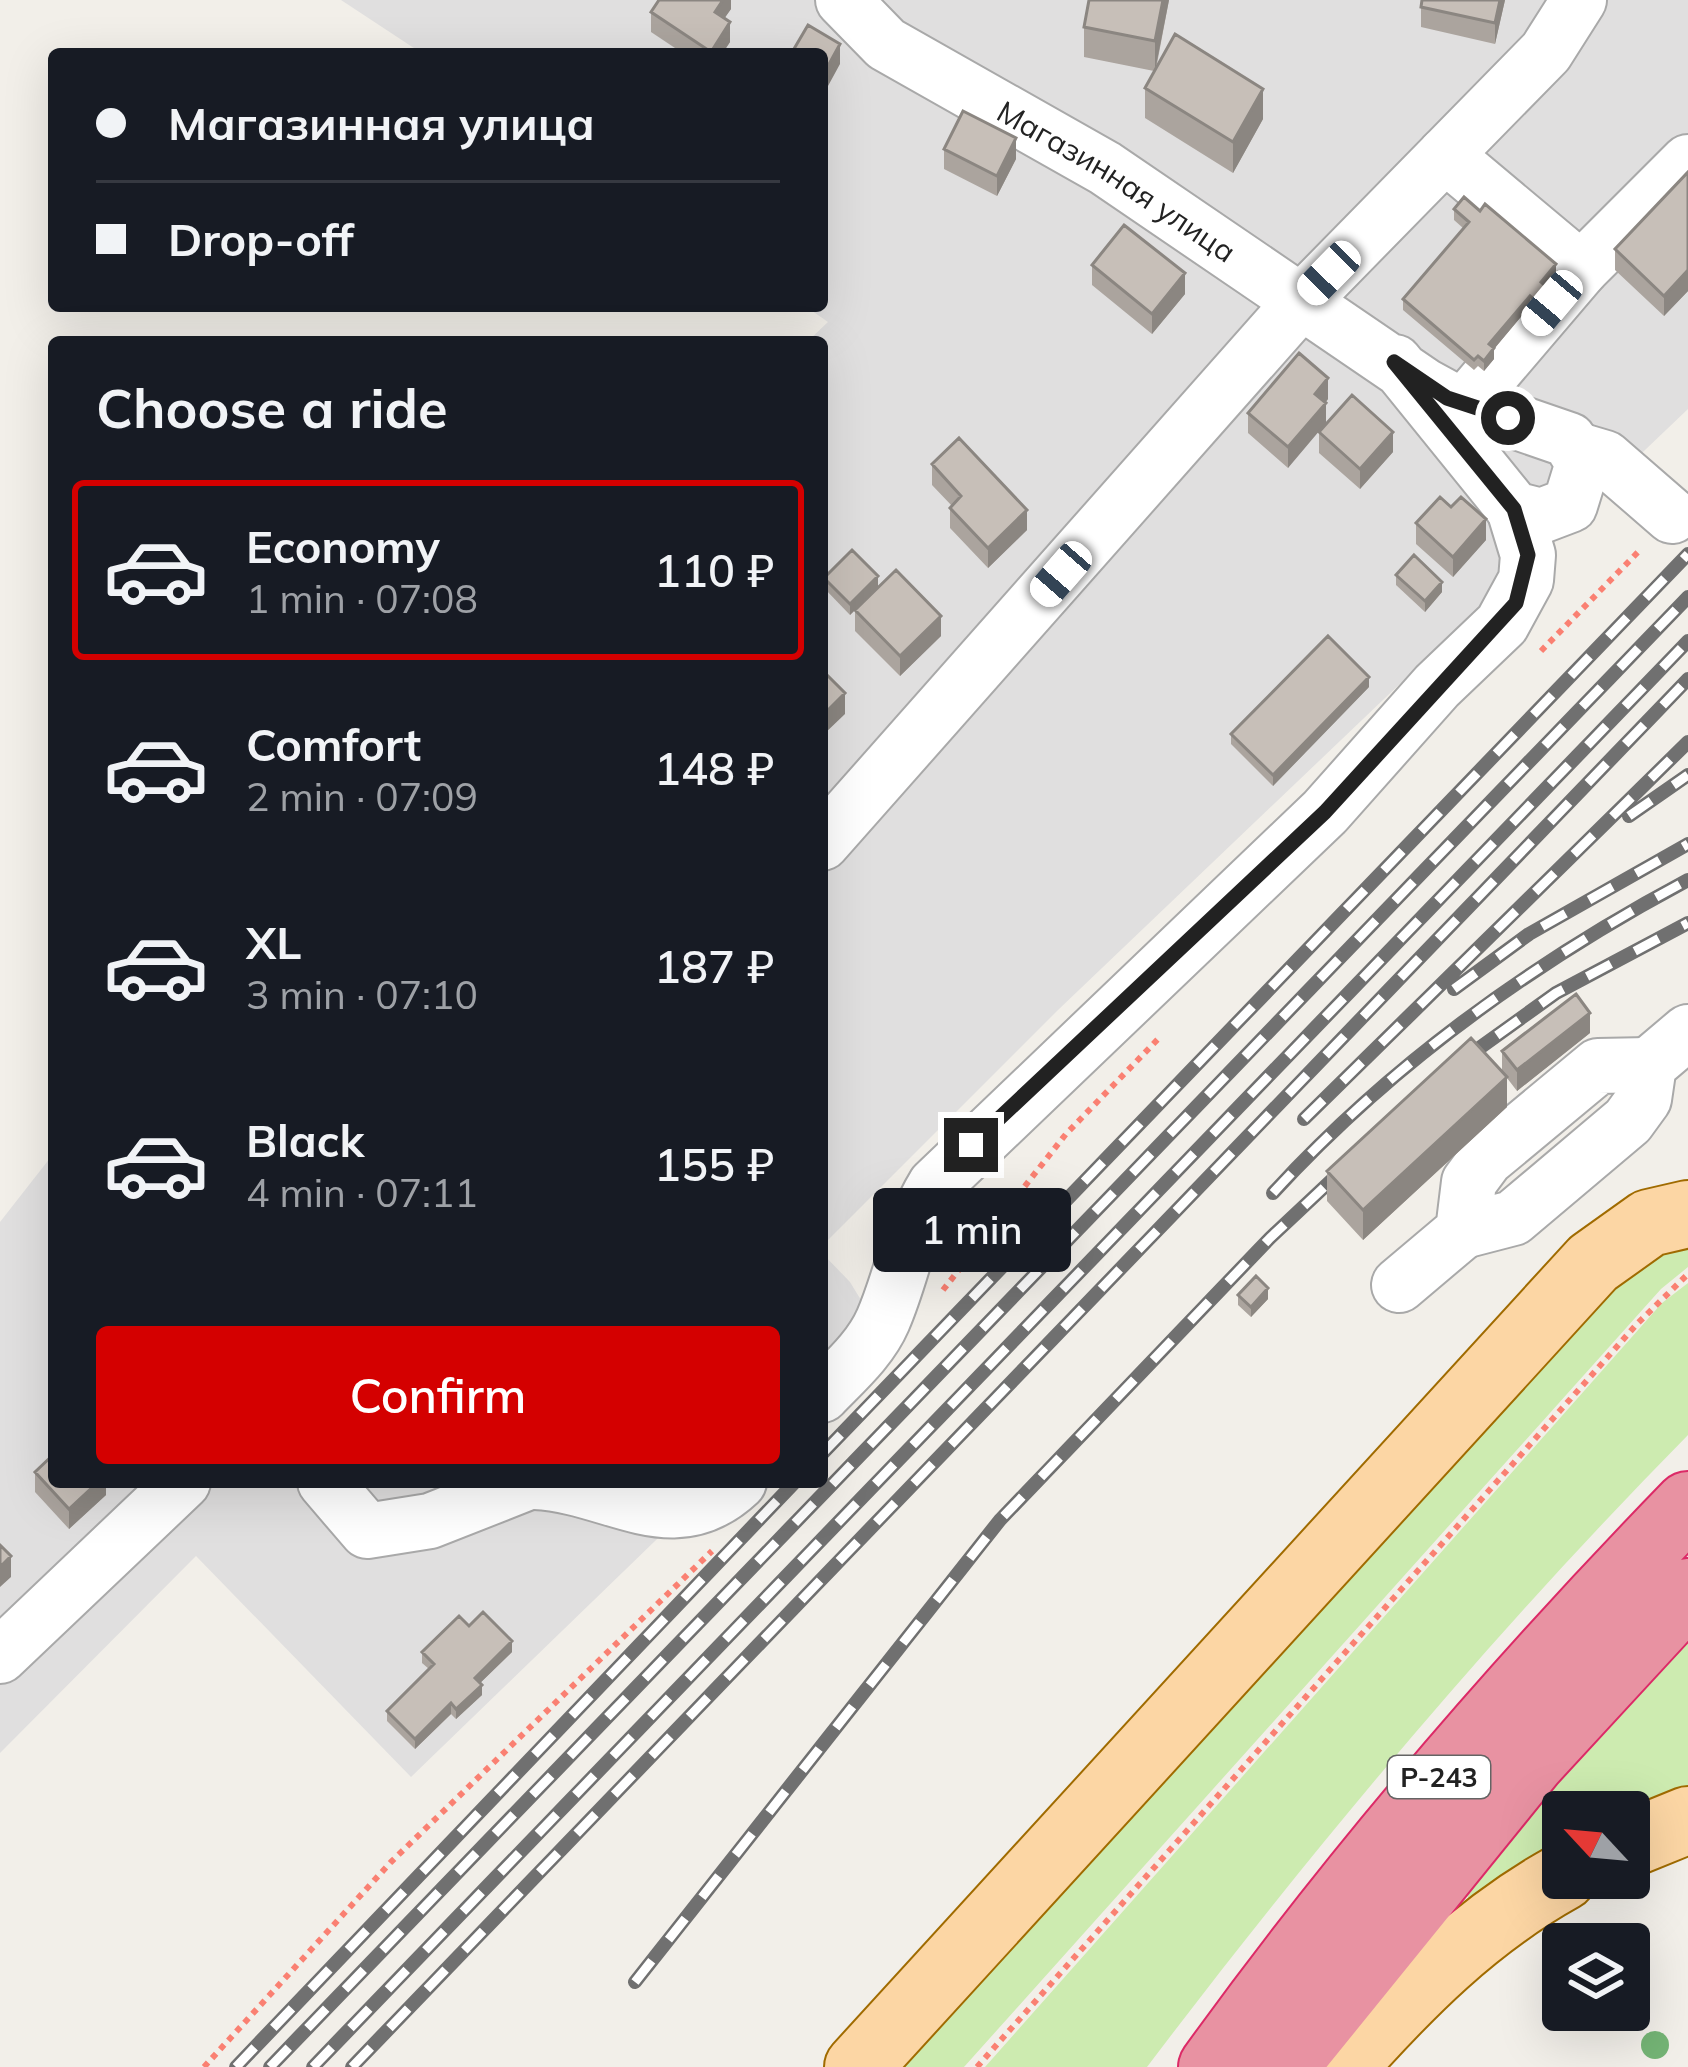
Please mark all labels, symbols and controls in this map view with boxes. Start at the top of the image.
street label: Магазинная улица [991,92,1243,271]
text: Магазинная улица [168,95,595,151]
text: Drop-off [168,211,354,267]
car [1291,235,1367,311]
car [1515,264,1589,342]
text: Choose a ride [96,374,448,442]
route start [1481,391,1535,445]
icon: car [102,516,210,624]
text: Economy [246,518,440,574]
car [1024,535,1098,613]
text: 110 ₽ [654,542,774,598]
text: 1 min · 07:08 [246,574,478,623]
icon: car [102,714,210,822]
text: Comfort [246,716,421,772]
text: 148 ₽ [654,740,774,796]
text: 2 min · 07:09 [246,772,478,821]
icon: car [102,912,210,1020]
text: XL [246,914,301,970]
text: 187 ₽ [654,938,774,994]
text: 3 min · 07:10 [246,970,478,1019]
icon: car [102,1110,210,1218]
text: Black [246,1112,364,1168]
route end [944,1118,998,1172]
text: 155 ₽ [654,1136,774,1192]
text: 4 min · 07:11 [246,1168,478,1217]
callout: 1 min [872,1187,1070,1271]
text: 1 min [921,1205,1023,1254]
button: Confirm [96,1326,780,1464]
road number: Р-243 [1388,1756,1490,1798]
north arrow [1542,1791,1650,1899]
map controls [1542,1791,1650,2031]
button: layers [1542,1923,1650,2031]

